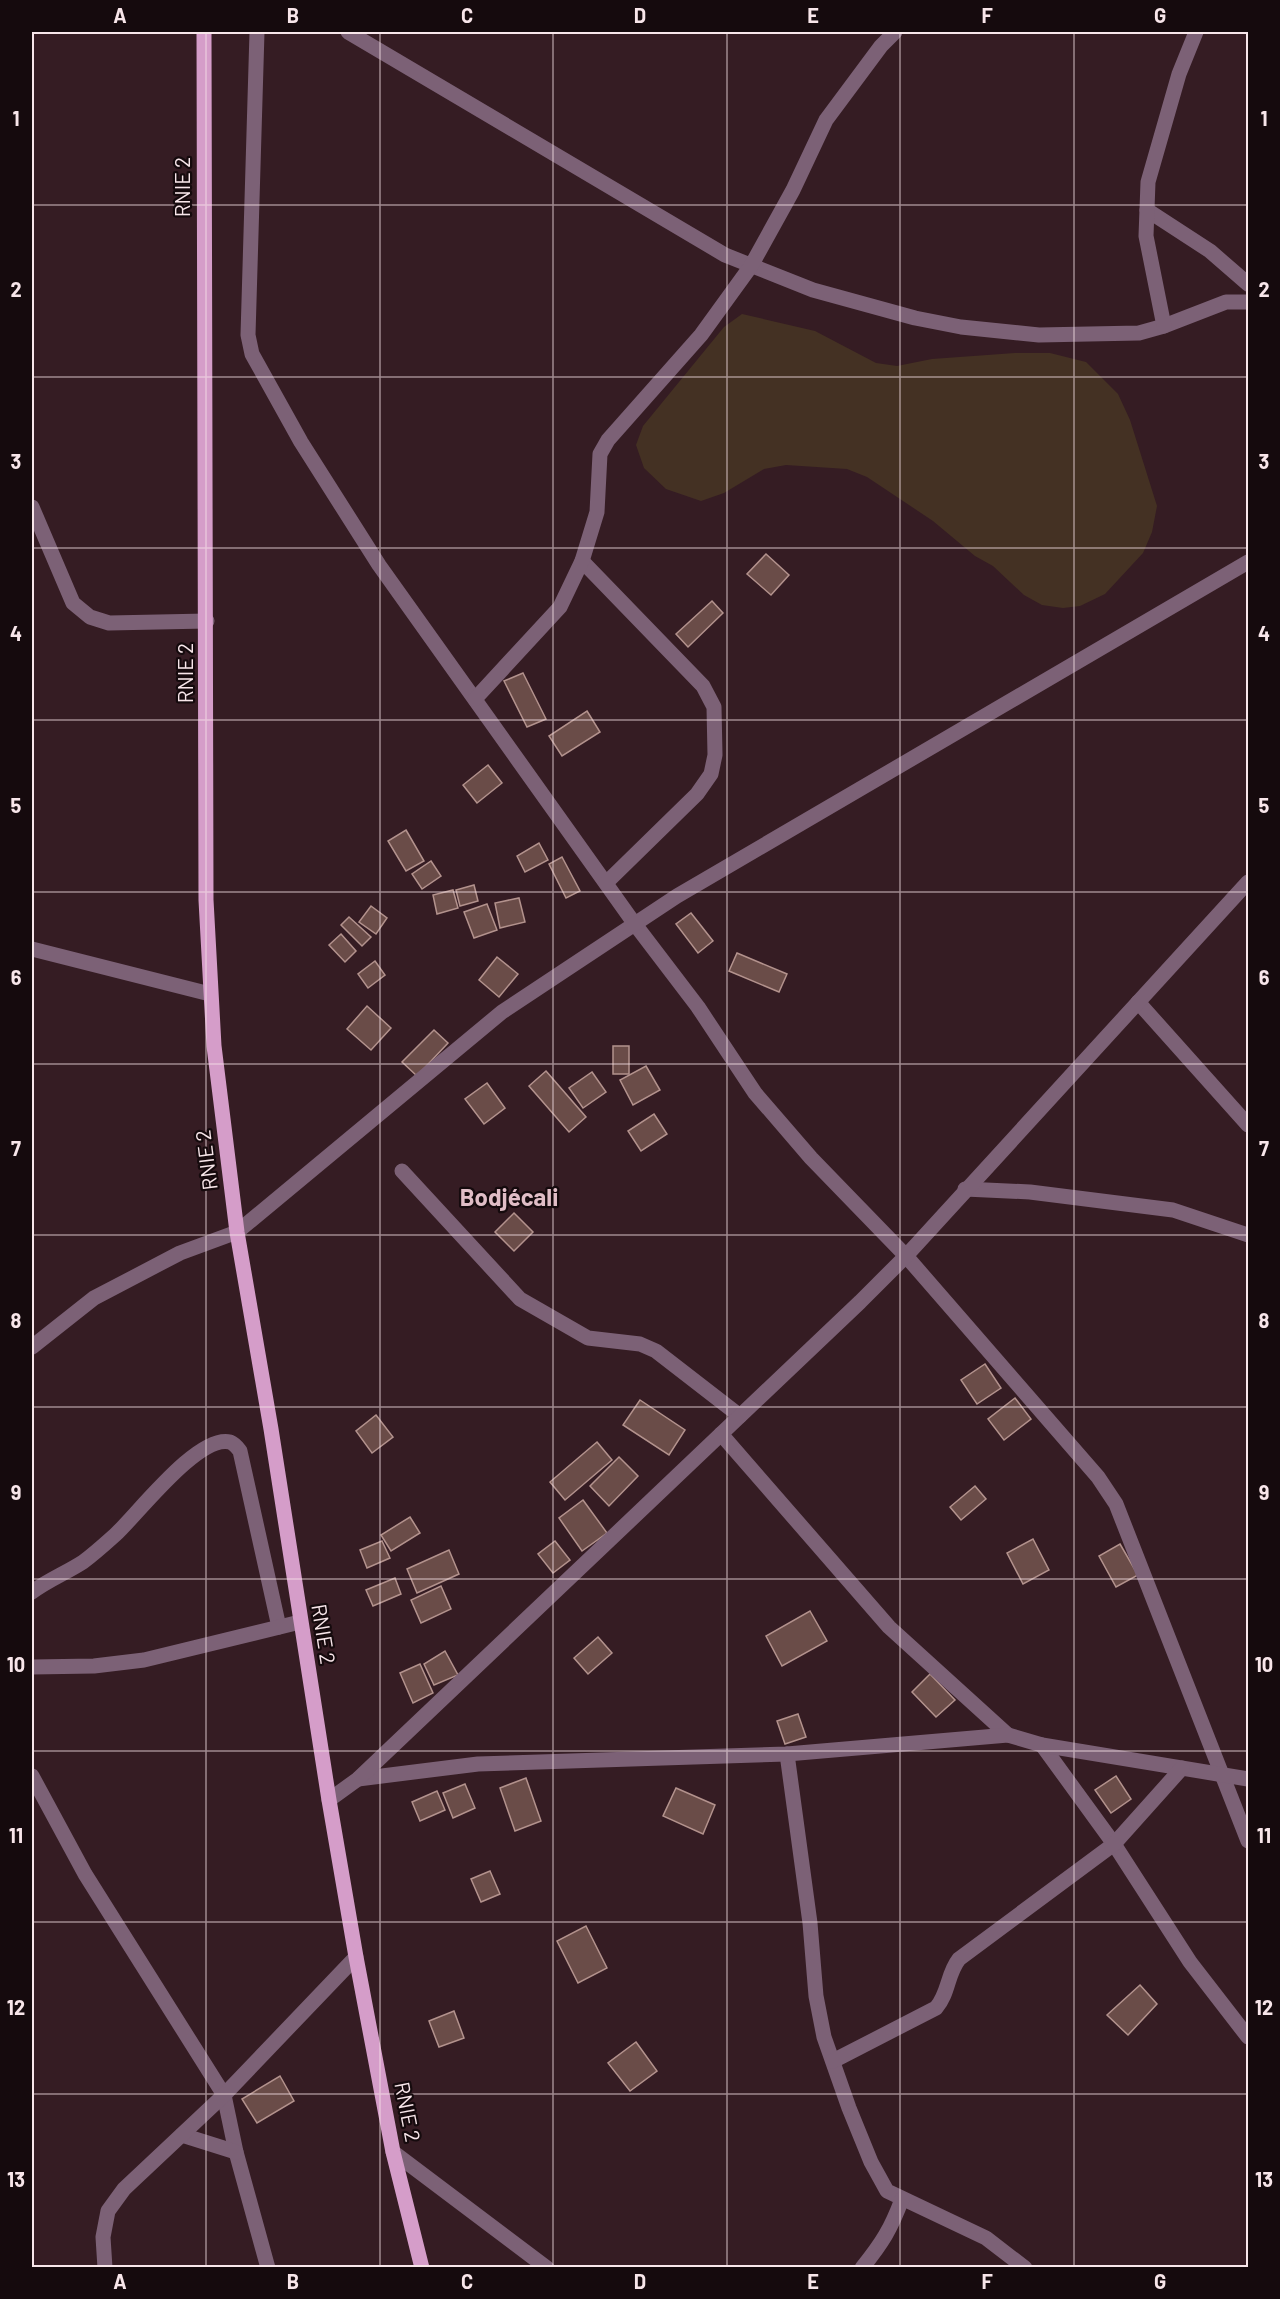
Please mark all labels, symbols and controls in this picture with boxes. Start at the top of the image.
text: A [113,3,127,27]
text: B [287,3,299,27]
text: C [461,3,473,27]
text: D [634,3,646,27]
text: E [807,3,819,27]
text: F [981,3,993,27]
text: G [1154,3,1166,27]
text: 1 [12,106,20,130]
text: 1 [1260,106,1268,130]
street label: RNIE 2 [169,157,194,217]
text: 2 [10,277,22,301]
text: 2 [1258,277,1270,301]
text: 3 [11,449,21,473]
text: 3 [1259,449,1269,473]
text: 4 [10,621,22,645]
text: 4 [1258,621,1270,645]
street label: RNIE 2 [172,643,197,703]
text: 5 [11,793,22,817]
text: 5 [1259,793,1270,817]
text: 6 [11,965,22,989]
text: 6 [1259,965,1270,989]
street label: RNIE 2 [189,1129,222,1192]
text: 7 [11,1136,21,1160]
text: 7 [1259,1136,1269,1160]
district label: Bodjécali [460,1182,558,1211]
text: 8 [11,1308,22,1332]
text: 8 [1259,1308,1270,1332]
text: 9 [11,1480,21,1504]
text: 9 [1259,1480,1269,1504]
street label: RNIE 2 [307,1602,342,1666]
text: 10 [7,1652,25,1676]
text: 10 [1255,1652,1273,1676]
text: 11 [9,1823,23,1847]
text: 11 [1257,1823,1271,1847]
text: 12 [7,1995,25,2019]
text: 12 [1255,1995,1273,2019]
street label: RNIE 2 [390,2080,427,2144]
text: 13 [7,2167,25,2191]
text: 13 [1255,2167,1273,2191]
text: A [113,2269,127,2293]
text: B [287,2269,299,2293]
text: C [461,2269,473,2293]
text: D [634,2269,646,2293]
text: E [807,2269,819,2293]
text: F [981,2269,993,2293]
text: G [1154,2269,1166,2293]

